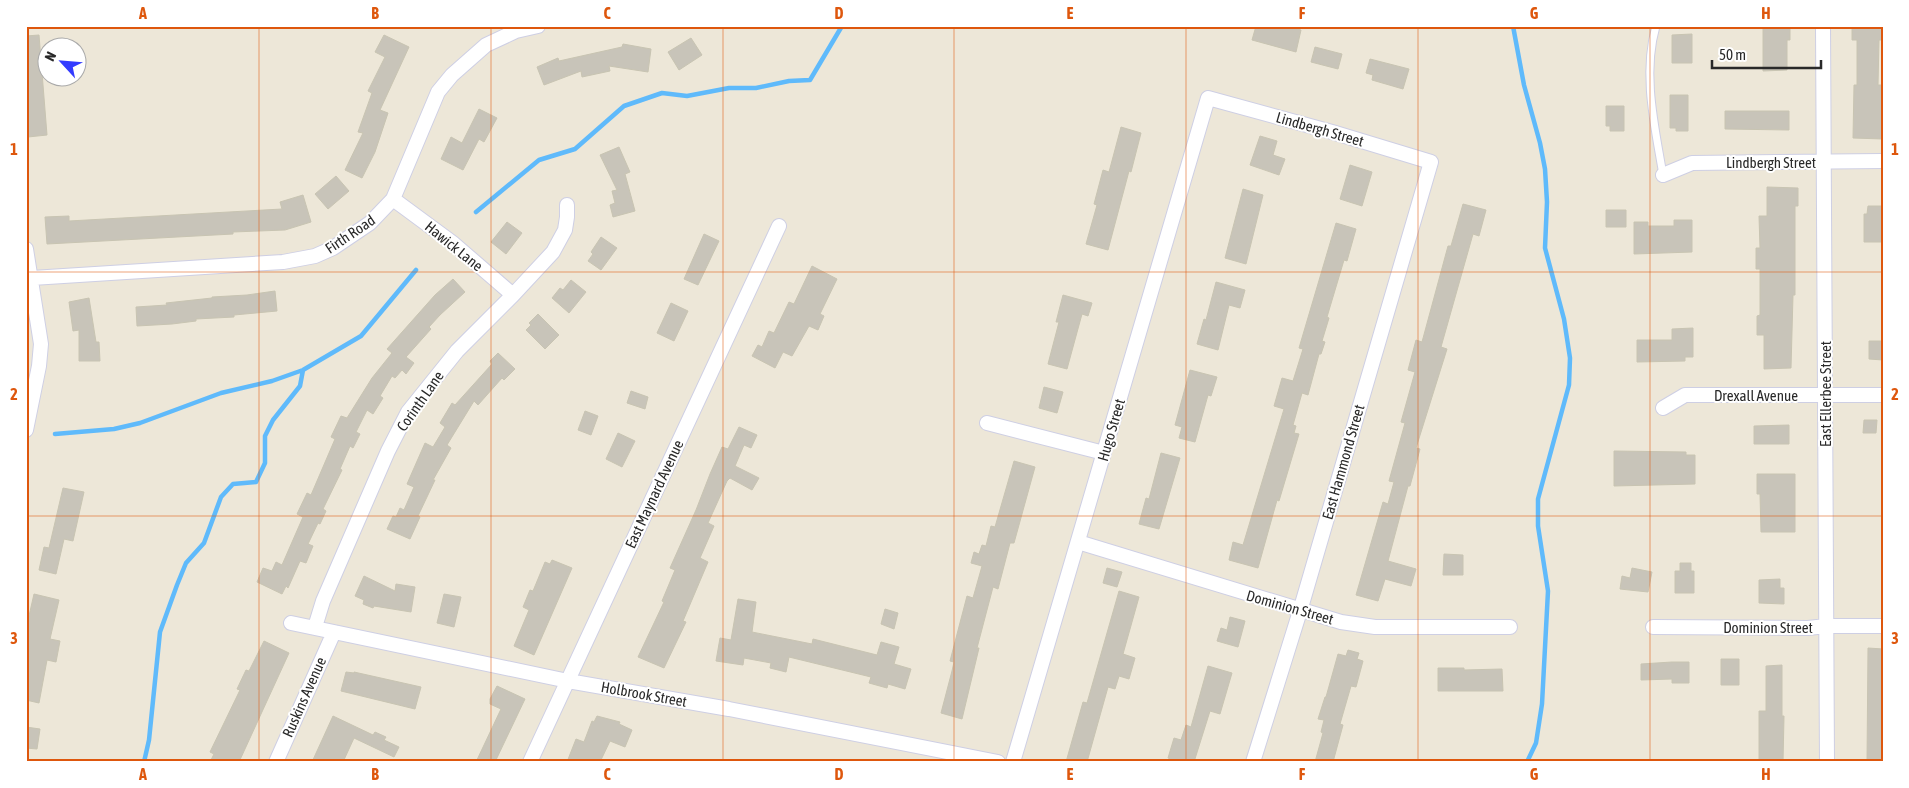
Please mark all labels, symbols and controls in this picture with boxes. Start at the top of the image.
text: A [138,4,147,22]
text: B [371,4,379,22]
text: C [603,4,611,22]
text: D [835,4,844,22]
text: E [1067,4,1074,22]
text: F [1299,4,1306,22]
text: G [1530,4,1539,22]
text: H [1761,4,1771,22]
north arrow [38,38,88,88]
scale bar [1712,38,1820,70]
text: 50 m [1719,46,1746,63]
text: N [41,49,59,64]
street label: Lindbergh Street [1274,108,1366,150]
text: 1 [10,140,18,158]
text: 1 [1891,140,1899,158]
street label: Lindbergh Street [1726,154,1816,171]
street label: Firth Road [322,211,378,257]
street label: Hawick Lane [422,218,486,274]
street label: East Ellerbee Street [1817,341,1834,447]
street label: Corinth Lane [393,368,447,434]
text: 2 [10,385,18,403]
text: 2 [1891,385,1899,403]
street label: Drexall Avenue [1714,387,1798,404]
street label: Hugo Street [1094,397,1128,463]
street label: East Hammond Street [1318,403,1368,521]
street label: East Maynard Avenue [621,437,687,551]
street label: Dominion Street [1245,586,1335,628]
street label: Dominion Street [1723,619,1813,636]
text: 3 [10,629,18,647]
text: 3 [1891,629,1899,647]
street label: Ruskins Avenue [279,654,329,740]
street label: Holbrook Street [600,678,688,710]
text: A [138,765,147,783]
text: B [371,765,379,783]
text: C [603,765,611,783]
text: D [835,765,844,783]
text: E [1067,765,1074,783]
text: F [1299,765,1306,783]
text: G [1530,765,1539,783]
text: H [1761,765,1771,783]

